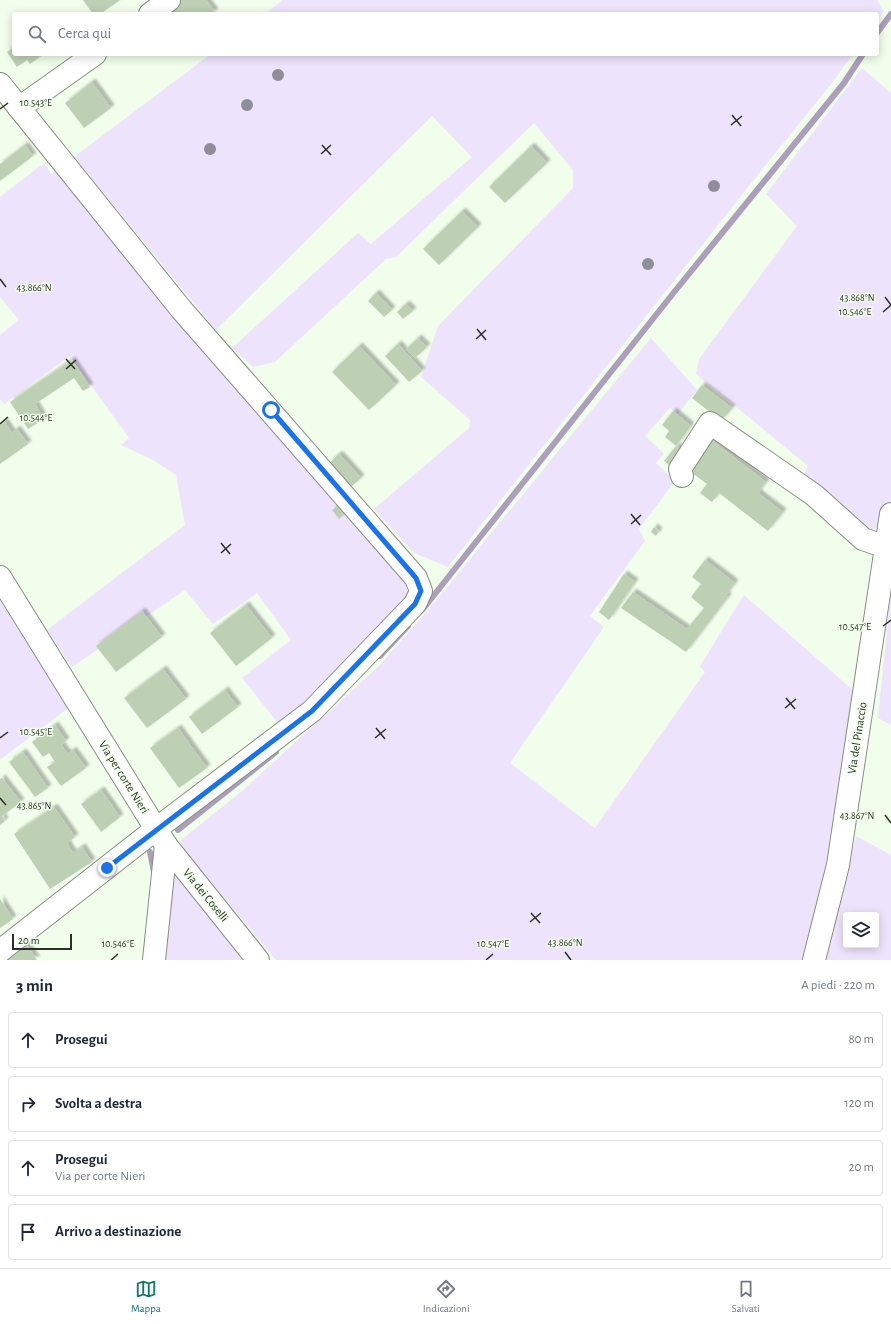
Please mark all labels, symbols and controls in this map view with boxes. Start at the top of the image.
search box [12,12,879,56]
icon: search [26,23,48,45]
text: Cerca qui [58,26,111,41]
text: 10.543°E [20,98,52,108]
text: 43.866°N [16,283,52,293]
text: 43.868°N [839,293,875,303]
text: 10.546°E [839,307,871,317]
route start [262,401,280,419]
text: 10.544°E [20,413,52,423]
text: 10.547°E [839,622,871,632]
street label: Via del Pinaccio [845,701,869,775]
text: 10.545°E [20,727,52,737]
street label: Via per corte Nieri [97,738,151,816]
text: 43.865°N [17,801,51,811]
text: 43.867°N [840,811,874,821]
route end [98,859,116,877]
street label: Via dei Coselli [181,866,231,924]
map controls [843,912,879,948]
button: layers [843,912,879,948]
scale bar [12,932,72,951]
text: 20 m [18,935,39,946]
text: 43.866°N [547,938,583,948]
text: 10.546°E [102,939,134,949]
text: 10.547°E [477,939,509,949]
text: 3 min [16,977,53,994]
text: A piedi · 220 m [801,979,875,992]
icon: ahead [17,1029,39,1051]
text: Prosegui [55,1032,108,1047]
text: 80 m [848,1033,874,1046]
icon: right [17,1093,39,1115]
text: Svolta a destra [55,1096,142,1111]
text: 120 m [844,1097,874,1110]
text: Prosegui [55,1152,108,1167]
icon: ahead [17,1157,39,1179]
text: 20 m [849,1161,874,1174]
text: Via per corte Nieri [55,1170,146,1183]
icon: arrive [17,1221,39,1243]
text: Arrivo a destinazione [55,1224,181,1239]
tab: Mappa [131,1278,161,1315]
tab: Indicazioni [423,1278,470,1315]
tab: Salvati [732,1278,760,1315]

